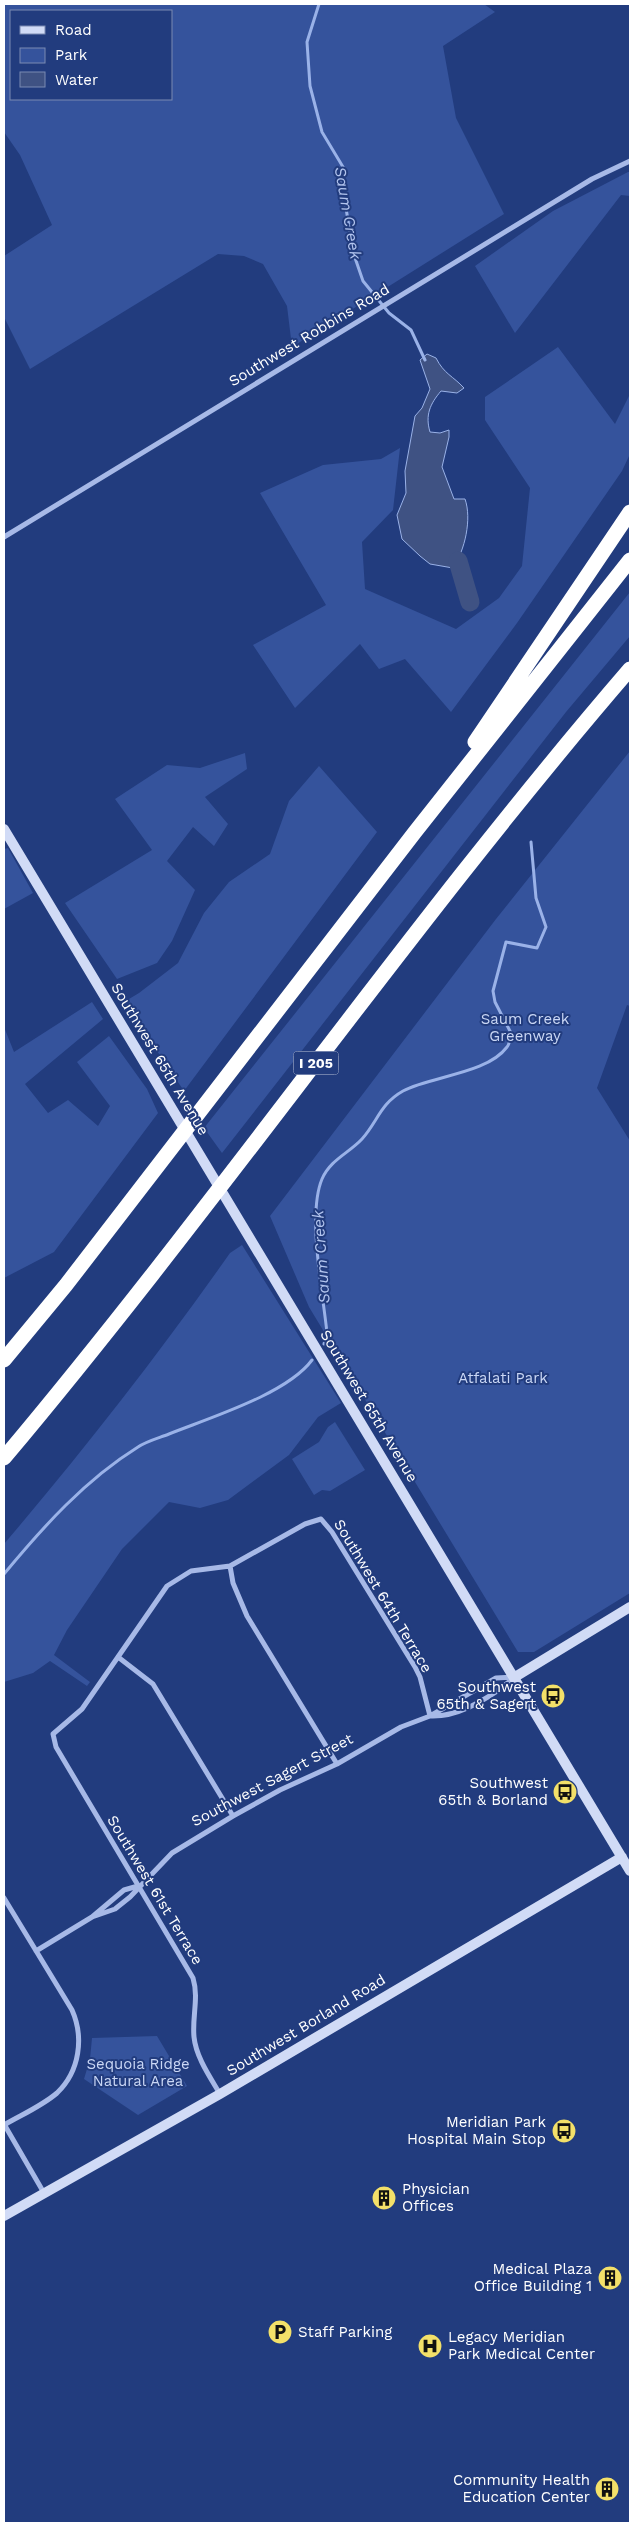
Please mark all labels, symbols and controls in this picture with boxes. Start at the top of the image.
legend [10,10,172,100]
text: Road [55,21,92,39]
text: Park [55,46,88,64]
text: Water [55,71,98,89]
water label: Saum Creek [331,165,366,262]
street label: Southwest Robbins Road [225,280,393,390]
street label: Southwest 65th Avenue [107,980,213,1138]
park label: Saum Creek Greenway [481,1010,570,1045]
road number: I 205 [294,1052,338,1074]
water label: Saum Creek [308,1208,334,1304]
street label: Southwest 65th Avenue [316,1327,422,1485]
park label: Atfalati Park [458,1369,548,1387]
street label: Southwest 64th Terrace [330,1516,436,1676]
place label: Southwest 65th & Sagert [436,1678,537,1713]
bus stop icon: Southwest 65th & Sagert [540,1683,566,1709]
street label: Southwest Sagert Street [188,1729,356,1830]
place label: Southwest 65th & Borland [438,1774,549,1809]
bus stop icon: Southwest 65th & Borland [552,1779,578,1805]
street label: Southwest 61st Terrace [103,1812,207,1968]
street label: Southwest Borland Road [223,1970,389,2080]
park label: Sequoia Ridge Natural Area [86,2055,190,2090]
place label: Meridian Park Hospital Main Stop [407,2113,546,2148]
bus stop icon: Meridian Park Hospital Main Stop [551,2118,577,2144]
place label: Physician Offices [402,2180,470,2215]
building icon: Physician Offices [371,2185,397,2211]
place label: Medical Plaza Office Building 1 [474,2260,593,2295]
building icon: Medical Plaza Office Building 1 [597,2265,623,2291]
parking icon: Staff Parking [267,2319,293,2345]
place label: Staff Parking [298,2323,392,2341]
place label: Legacy Meridian Park Medical Center [448,2328,595,2363]
hospital icon: Legacy Meridian Park Medical Center [417,2333,443,2359]
place label: Community Health Education Center [453,2471,590,2506]
building icon: Community Health Education Center [594,2476,620,2502]

